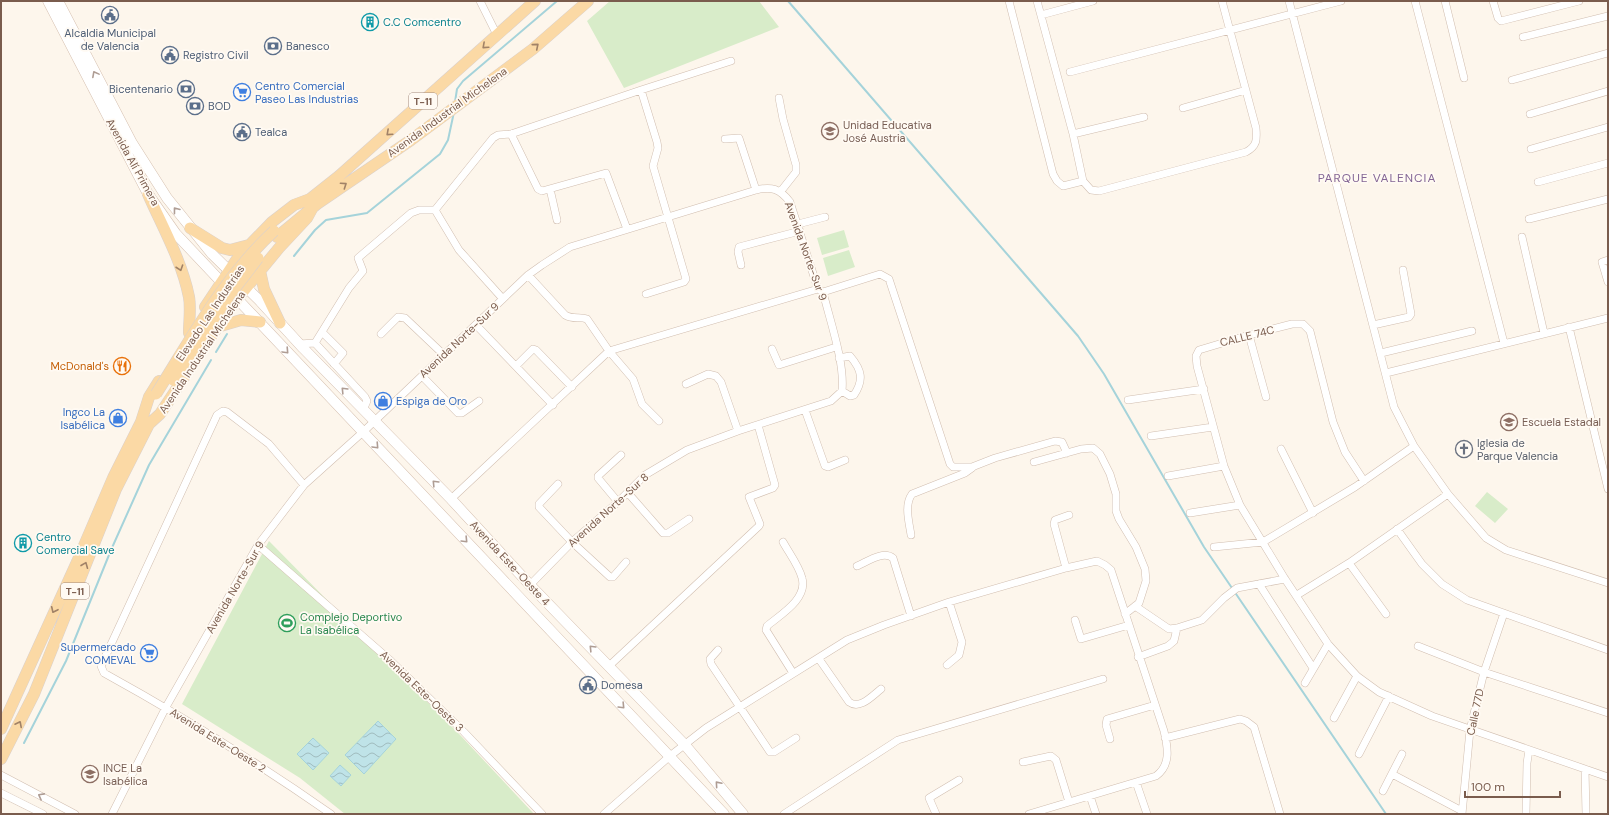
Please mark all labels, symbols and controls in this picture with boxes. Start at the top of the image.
public building icon: Alcaldia Municipal de Valencia [100,5,120,25]
building icon: C.C Comcentro [360,12,380,32]
place label: C.C Comcentro [383,15,461,29]
place label: Alcaldia Municipal de Valencia [64,26,156,53]
bank icon: Banesco [263,36,283,56]
place label: Banesco [286,39,330,53]
one-way arrow [482,41,490,48]
one-way arrow [531,44,539,51]
public building icon: Registro Civil [160,45,180,65]
place label: Registro Civil [183,48,249,62]
street label: Avenida Industrial Michelena [384,64,510,160]
one-way arrow [92,71,100,78]
bank icon: Bicentenario [176,79,196,99]
place label: Centro Comercial Paseo Las Industrias [255,79,358,106]
place label: Bicentenario [109,82,173,96]
supermarket icon: Centro Comercial Paseo Las Industrias [232,82,252,102]
road number: T-11 [409,93,437,109]
bank icon: BOD [185,96,205,116]
place label: BOD [208,99,231,113]
street label: Avenida Alí Primera [103,116,163,208]
place label: Unidad Educativa José Austria [843,118,932,145]
school or university icon: Unidad Educativa José Austria [820,121,840,141]
public building icon: Tealca [232,122,252,142]
place label: Tealca [255,125,287,139]
one-way arrow [386,128,393,135]
district label: PARQUE VALENCIA [1318,170,1436,186]
one-way arrow [340,183,347,190]
street label: Avenida Norte-Sur 9 [782,200,830,303]
one-way arrow [174,207,181,214]
street label: Elevado Las Industrias [173,262,247,364]
one-way arrow [175,264,183,271]
street label: Avenida Industrial Michelena [156,288,248,416]
street label: Avenida Norte-Sur 9 [416,299,502,381]
street label: CALLE 74C [1218,322,1276,350]
one-way arrow [282,346,289,354]
restaurant icon: McDonald's [112,356,132,376]
place label: McDonald's [50,359,109,373]
one-way arrow [341,387,348,395]
shop icon: Espiga de Oro [373,391,393,411]
place label: Espiga de Oro [396,394,467,408]
place label: Ingco La Isabélica [60,405,105,432]
shop icon: Ingco La Isabélica [108,408,128,428]
school or university icon: Escuela Estadal [1499,412,1519,432]
place label: Escuela Estadal [1522,415,1601,429]
place label: Iglesia de Parque Valencia [1477,436,1558,463]
church icon: Iglesia de Parque Valencia [1454,439,1474,459]
one-way arrow [371,441,378,448]
street label: Avenida Norte-Sur 8 [565,470,651,550]
one-way arrow [432,480,439,488]
street label: Avenida Este-Oeste 4 [467,518,553,609]
place label: Centro Comercial Save [36,530,115,557]
building icon: Centro Comercial Save [13,533,33,553]
one-way arrow [460,535,468,543]
street label: Avenida Norte-Sur 9 [203,538,267,636]
one-way arrow [81,562,89,569]
road number: T-11 [61,583,89,599]
one-way arrow [51,606,59,613]
place label: Complejo Deportivo La Isabélica [300,610,402,637]
sports icon: Complejo Deportivo La Isabélica [277,613,297,633]
place label: Supermercado COMEVAL [61,640,136,667]
supermarket icon: Supermercado COMEVAL [139,643,159,663]
one-way arrow [589,645,597,653]
street label: Avenida Este-Oeste 3 [377,647,467,735]
public building icon: Domesa [578,675,598,695]
place label: Domesa [601,678,643,692]
street label: Calle 77D [1463,687,1487,737]
one-way arrow [617,701,624,709]
street label: Avenida Este-Oeste 2 [167,705,269,775]
one-way arrow [14,721,22,728]
place label: INCE La Isabélica [103,761,148,788]
school or university icon: INCE La Isabélica [80,764,100,784]
scale bar [1465,773,1560,799]
text: 100 m [1471,779,1505,795]
one-way arrow [716,781,723,789]
one-way arrow [37,793,45,801]

